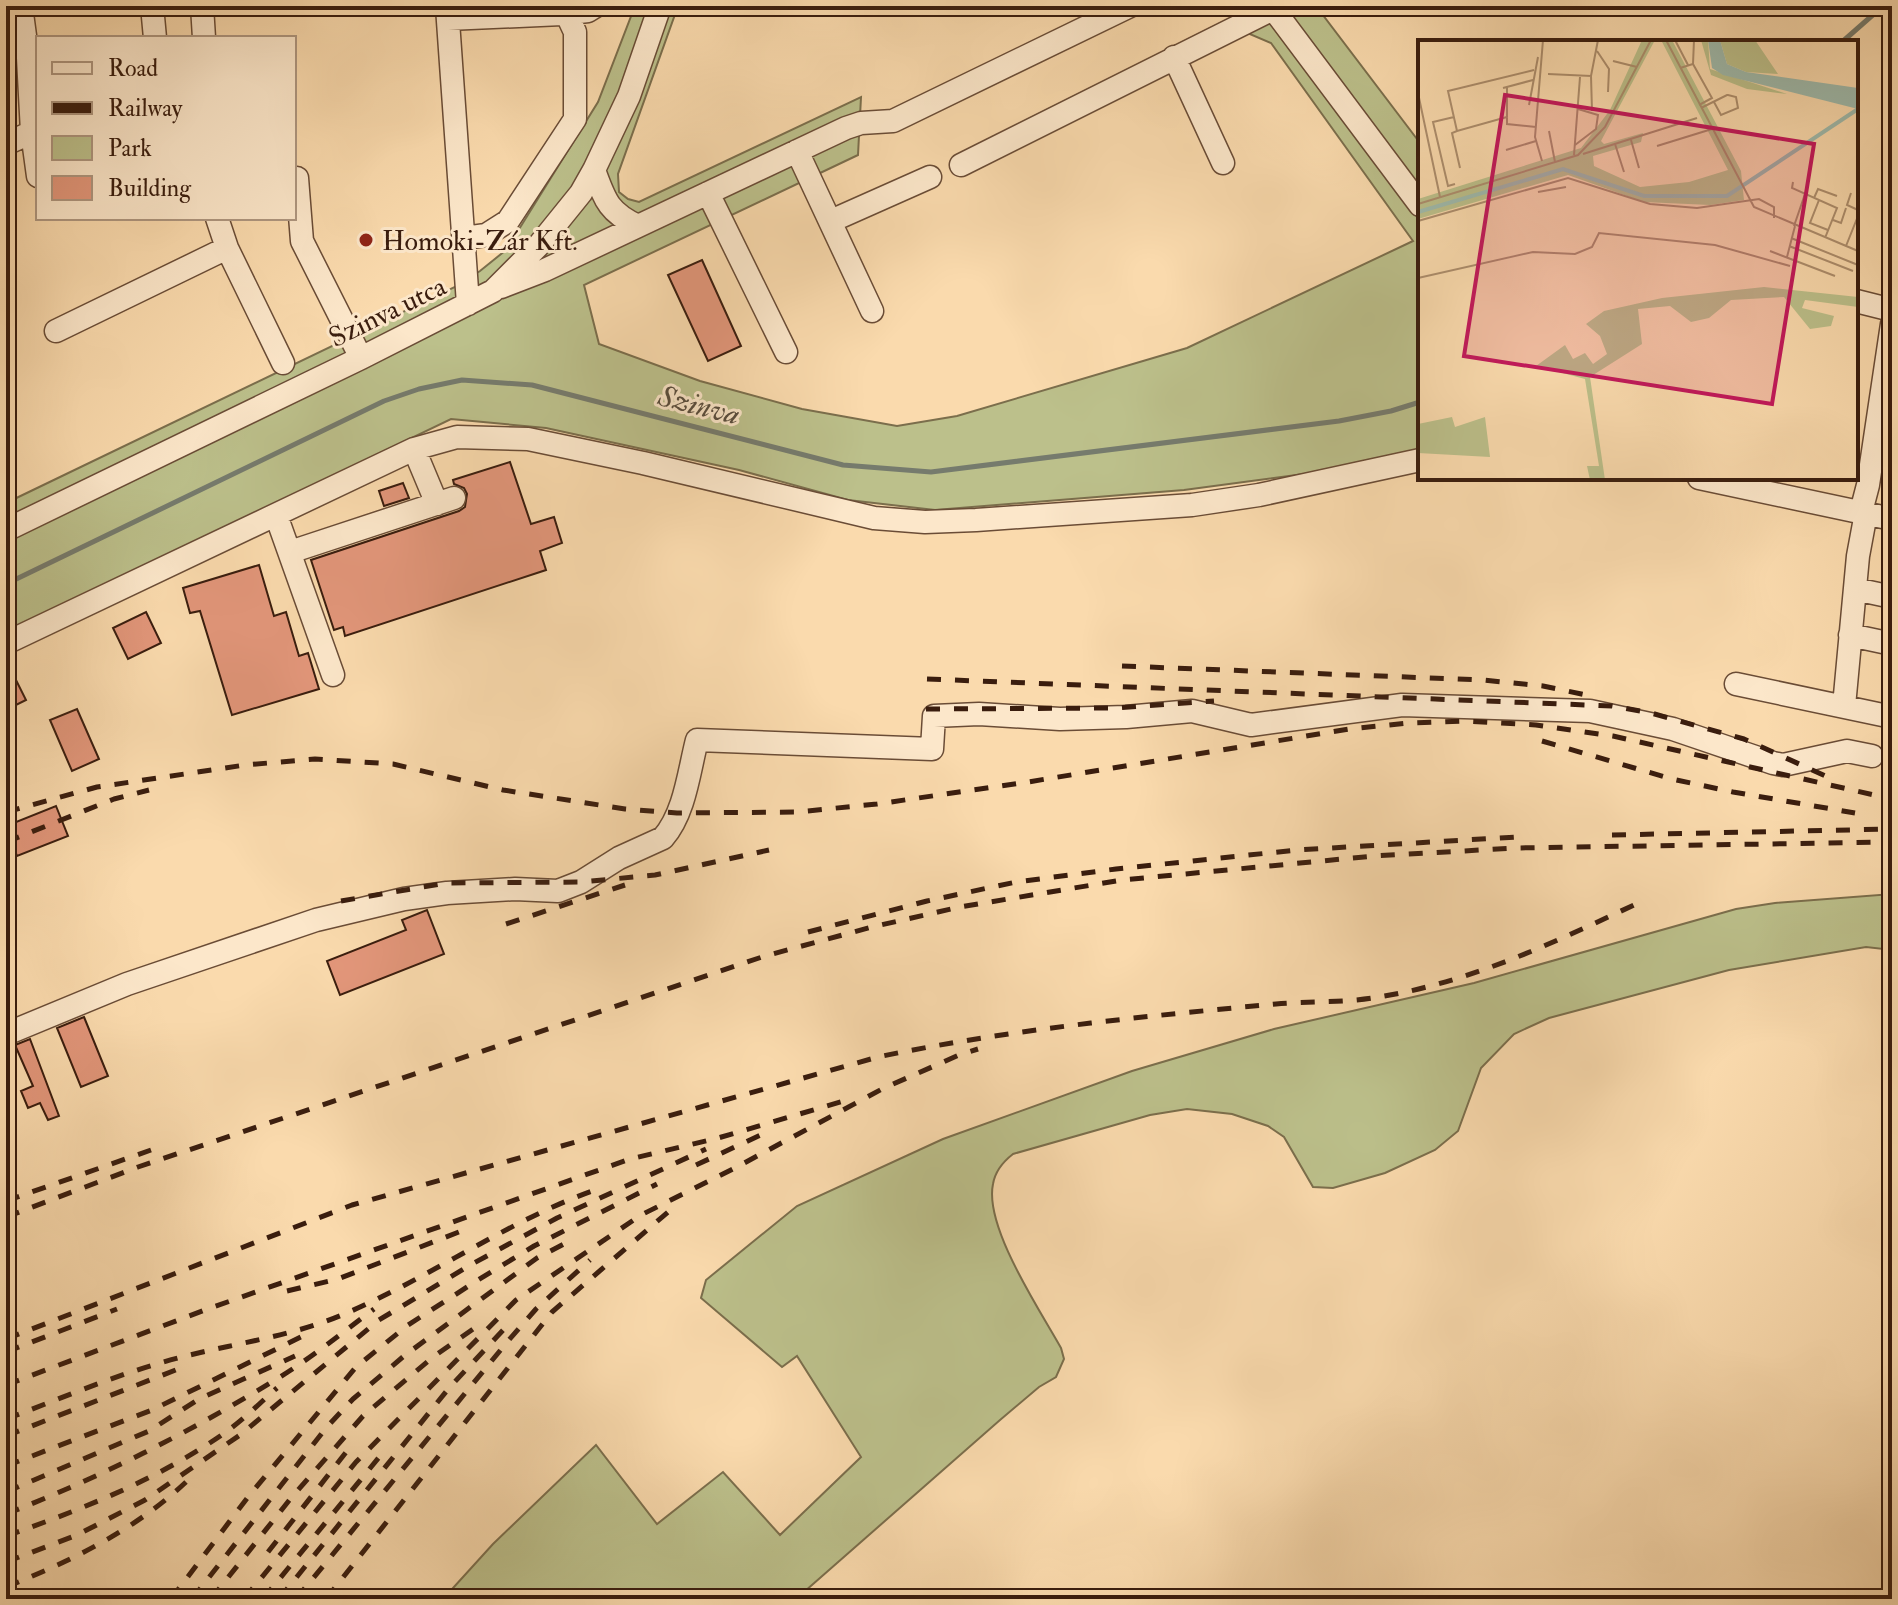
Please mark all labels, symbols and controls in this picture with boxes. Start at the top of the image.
legend [36,36,296,220]
inset map [1418,40,1858,480]
text: Road [108,53,158,84]
text: Railway [108,93,183,124]
text: Park [108,133,152,164]
text: Building [108,173,192,204]
place label: Homoki-Zár Kft. [382,224,578,259]
marker: Homoki-Zár Kft. [357,231,375,249]
street label: Szinva utca [323,269,452,356]
water label: Szinva [653,377,743,433]

